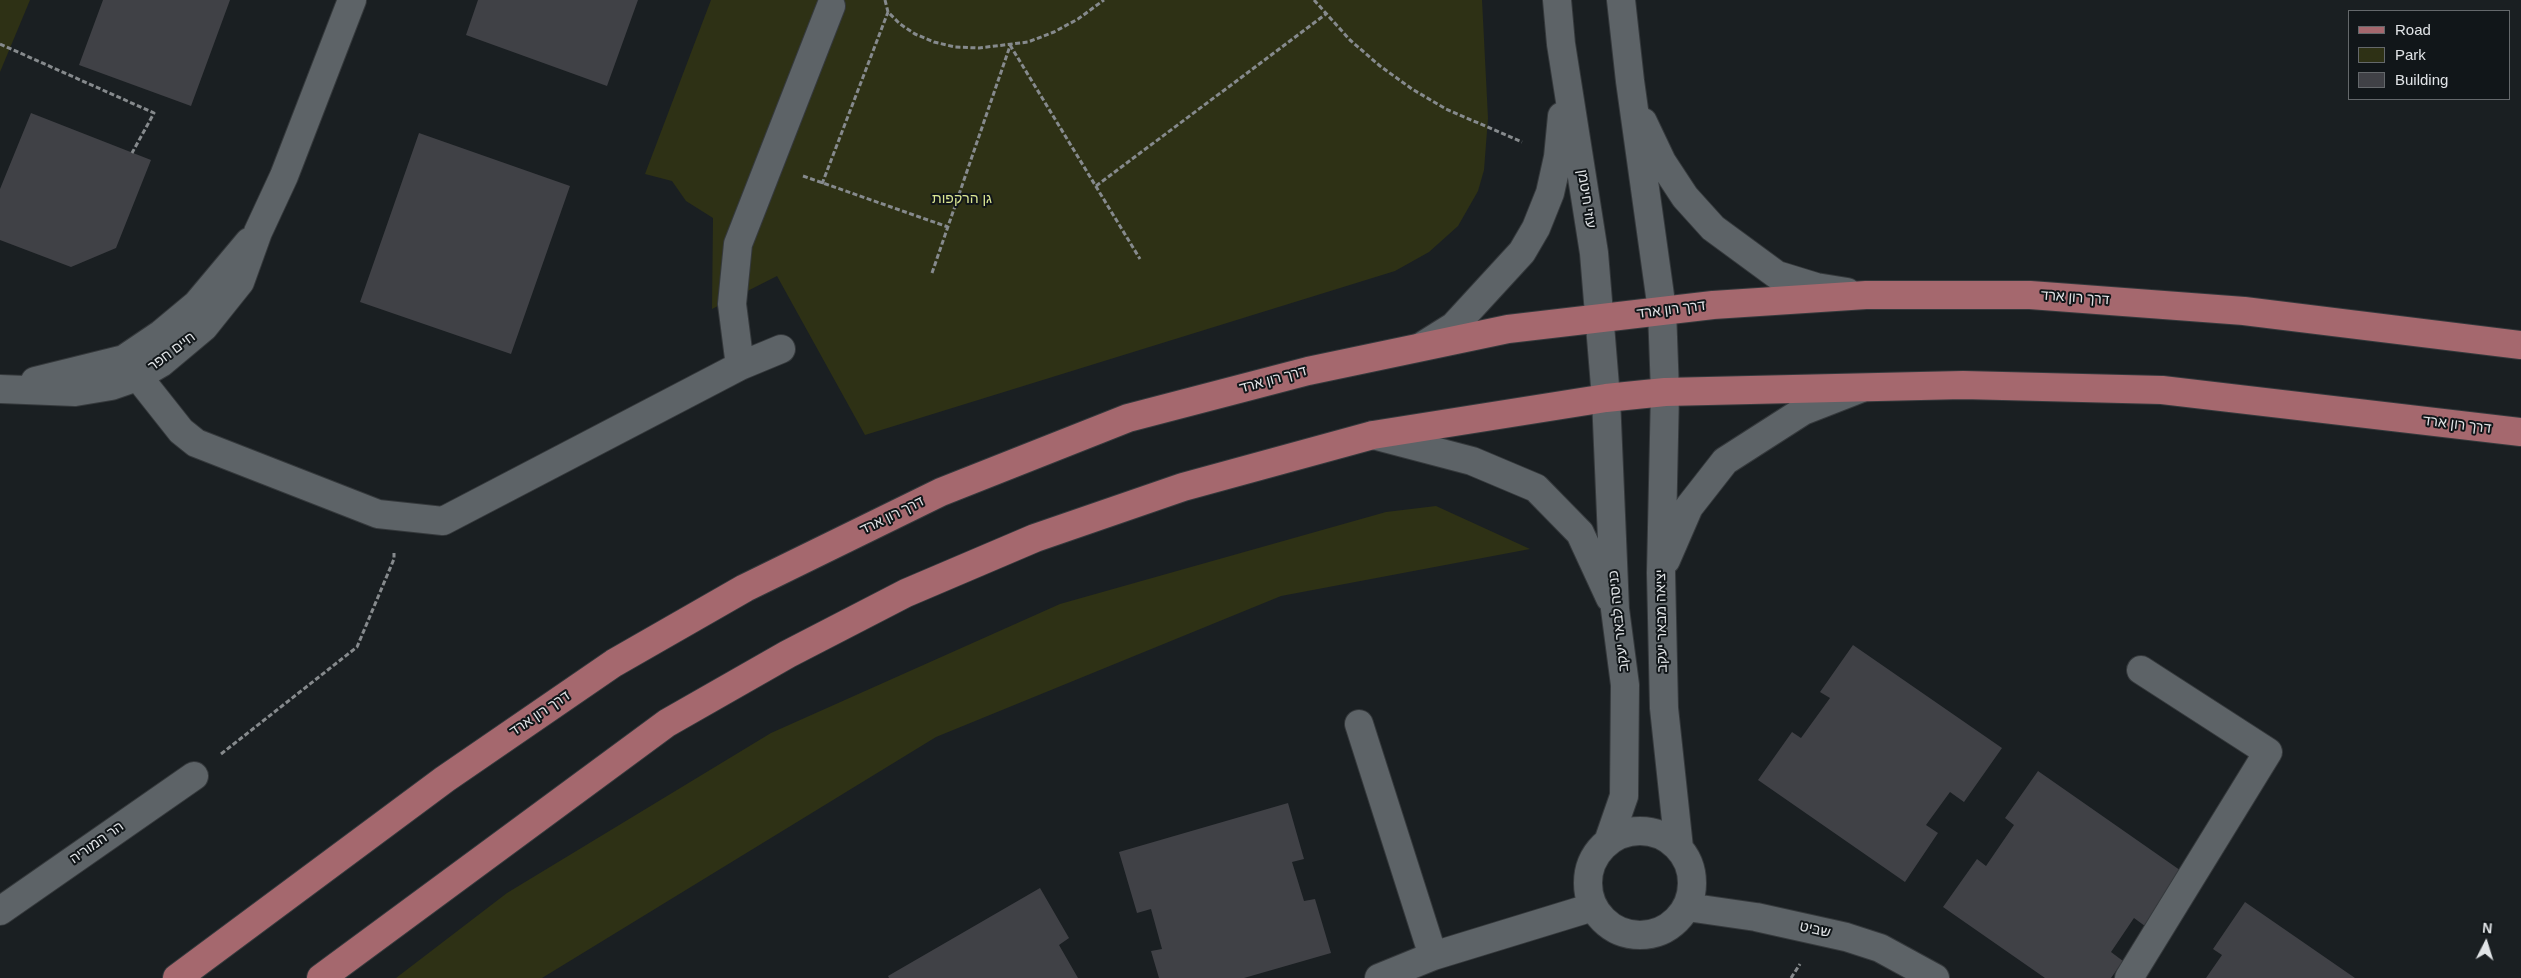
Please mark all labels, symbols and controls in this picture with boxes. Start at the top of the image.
legend [2348,10,2511,100]
text: Road [2395,21,2431,38]
text: Park [2395,46,2426,63]
text: Building [2395,71,2448,88]
street label: עוזי חיטמן [1573,169,1599,229]
park label: גן הרקפות [932,191,992,207]
street label: דרך רון ארד [2040,287,2110,309]
street label: דרך רון ארד [1636,297,1706,323]
street label: חיים חפר [145,329,199,375]
street label: דרך רון ארד [1238,363,1308,397]
street label: דרך רון ארד [2422,412,2492,438]
street label: דרך רון ארד [857,493,927,539]
street label: כניסה לבאר יעקב [1605,569,1633,673]
street label: יציאה מבאר יעקב [1653,569,1671,673]
street label: דרך רון ארד [507,688,573,740]
street label: הר המוריה [67,818,127,868]
street label: שביט [1798,918,1832,942]
north arrow [2461,918,2511,968]
text: N [2482,920,2493,936]

